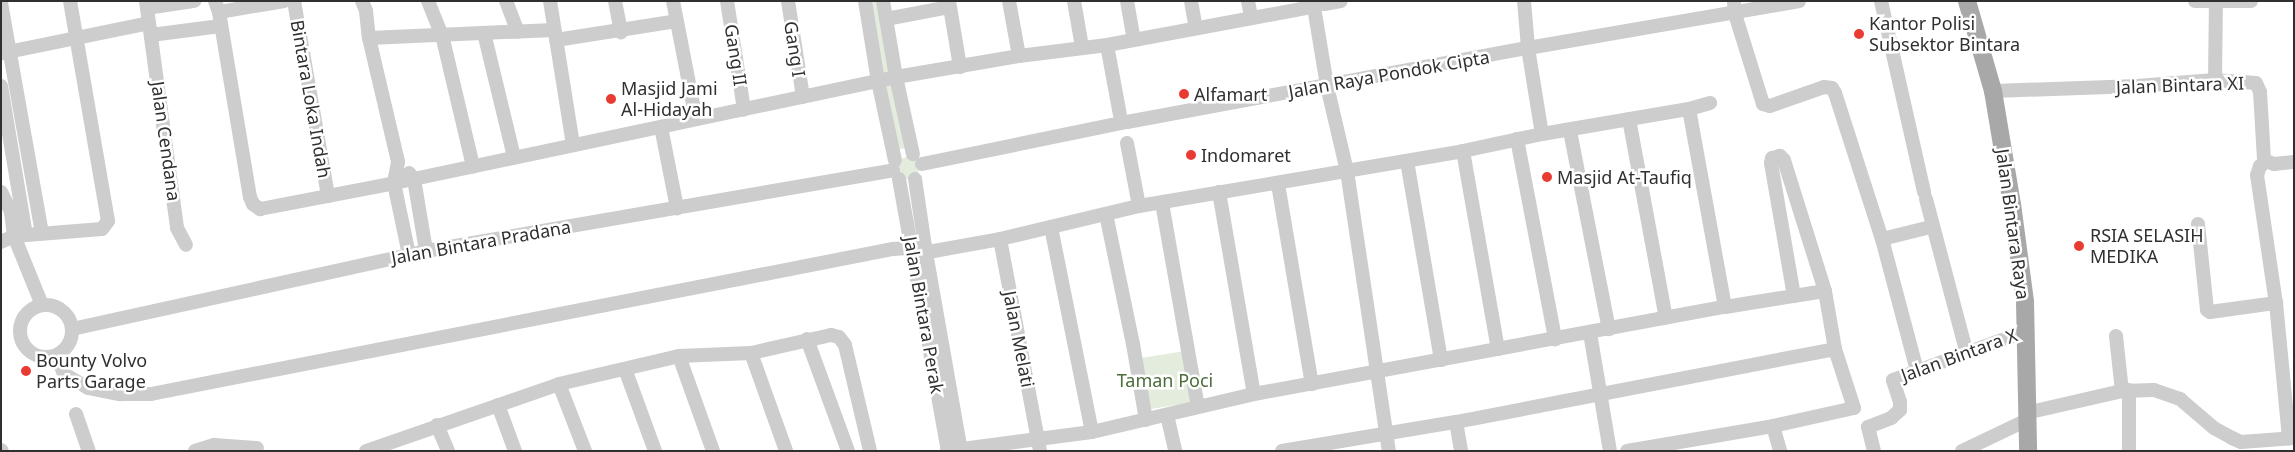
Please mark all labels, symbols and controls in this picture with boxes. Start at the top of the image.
place label: Kantor Polisi Subsektor Bintara [1869,13,2020,56]
street label: Bintara Loka Indah [286,18,336,180]
street label: Gang I [780,20,810,78]
street label: Gang II [720,23,752,87]
marker: Kantor Polisi Subsektor Bintara [1853,28,1865,40]
street label: Jalan Raya Pondok Cipta [1287,46,1491,102]
street label: Jalan Bintara XI [2116,72,2244,98]
place label: Masjid Jami Al-Hidayah [621,78,718,120]
street label: Jalan Cendana [147,80,185,202]
place label: Alfamart [1194,83,1267,105]
marker: Alfamart [1178,88,1190,100]
marker: Masjid Jami Al-Hidayah [605,93,617,105]
place label: Indomaret [1201,144,1291,166]
street label: Jalan Bintara Raya [1992,147,2034,301]
marker: Indomaret [1185,149,1197,161]
place label: Masjid At-Taufiq [1557,166,1692,188]
marker: Masjid At-Taufiq [1541,171,1553,183]
street label: Jalan Bintara Pradana [390,216,572,268]
place label: RSIA SELASIH MEDIKA [2090,225,2204,268]
street label: Jalan Bintara Perak [900,235,948,395]
marker: RSIA SELASIH MEDIKA [2072,239,2086,253]
street label: Jalan Melati [999,289,1039,389]
street label: Jalan Bintara X [1898,324,2020,386]
place label: Bounty Volvo Parts Garage [36,350,147,392]
marker: Bounty Volvo Parts Garage [20,365,32,377]
park label: Taman Poci [1117,369,1213,391]

